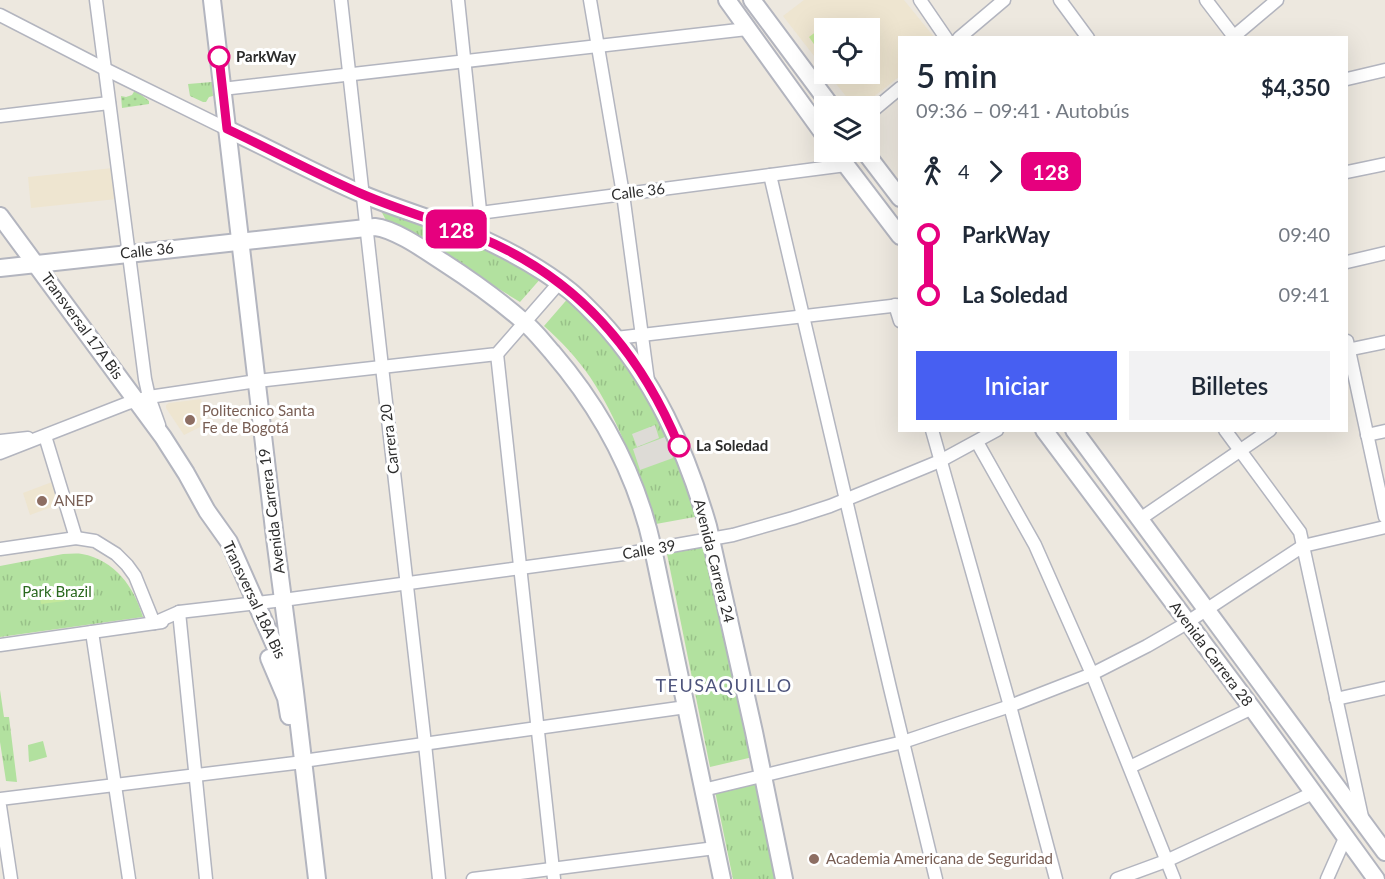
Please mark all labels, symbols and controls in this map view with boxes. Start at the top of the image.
map controls [814,18,880,162]
button: locate [814,18,880,84]
marker: ParkWay [208,46,230,68]
place label: ParkWay [236,47,296,65]
text: 5 min [916,55,997,95]
text: $4,350 [1261,74,1330,101]
button: layers [814,96,880,162]
text: 09:36 – 09:41 · Autobús [916,98,1129,122]
icon: walk [916,155,949,188]
icon: forward [979,155,1012,188]
text: 4 [958,159,970,183]
text: 128 [1033,159,1069,184]
street label: Calle 36 [610,179,666,203]
line badge: 128 [422,210,490,248]
text: 128 [438,217,474,242]
text: ParkWay [962,221,1050,248]
text: 09:40 [1279,222,1330,246]
street label: Calle 36 [119,238,175,262]
street label: Transversal 17A Bis [38,269,128,382]
text: La Soledad [962,281,1068,308]
text: 09:41 [1279,282,1330,306]
button: Iniciar [916,351,1117,420]
button: Billetes [1129,351,1330,420]
place label: Politecnico Santa Fe de Bogotá [202,401,315,436]
street label: Carrera 20 [376,403,402,475]
marker: Politecnico Santa Fe de Bogotá [183,413,197,427]
marker: La Soledad [668,435,690,457]
place label: La Soledad [696,436,768,454]
street label: Avenida Carrera 19 [254,447,288,575]
place label: ANEP [54,491,93,509]
marker: ANEP [35,494,49,508]
street label: Avenida Carrera 24 [691,497,739,625]
street label: Calle 39 [621,535,677,563]
street label: Transversal 18A Bis [220,538,290,661]
park label: Park Brazil [22,582,92,600]
street label: Avenida Carrera 28 [1166,597,1257,709]
district label: TEUSAQUILLO [655,674,793,696]
place label: Academia Americana de Seguridad [826,849,1053,867]
marker: Academia Americana de Seguridad [807,852,821,866]

